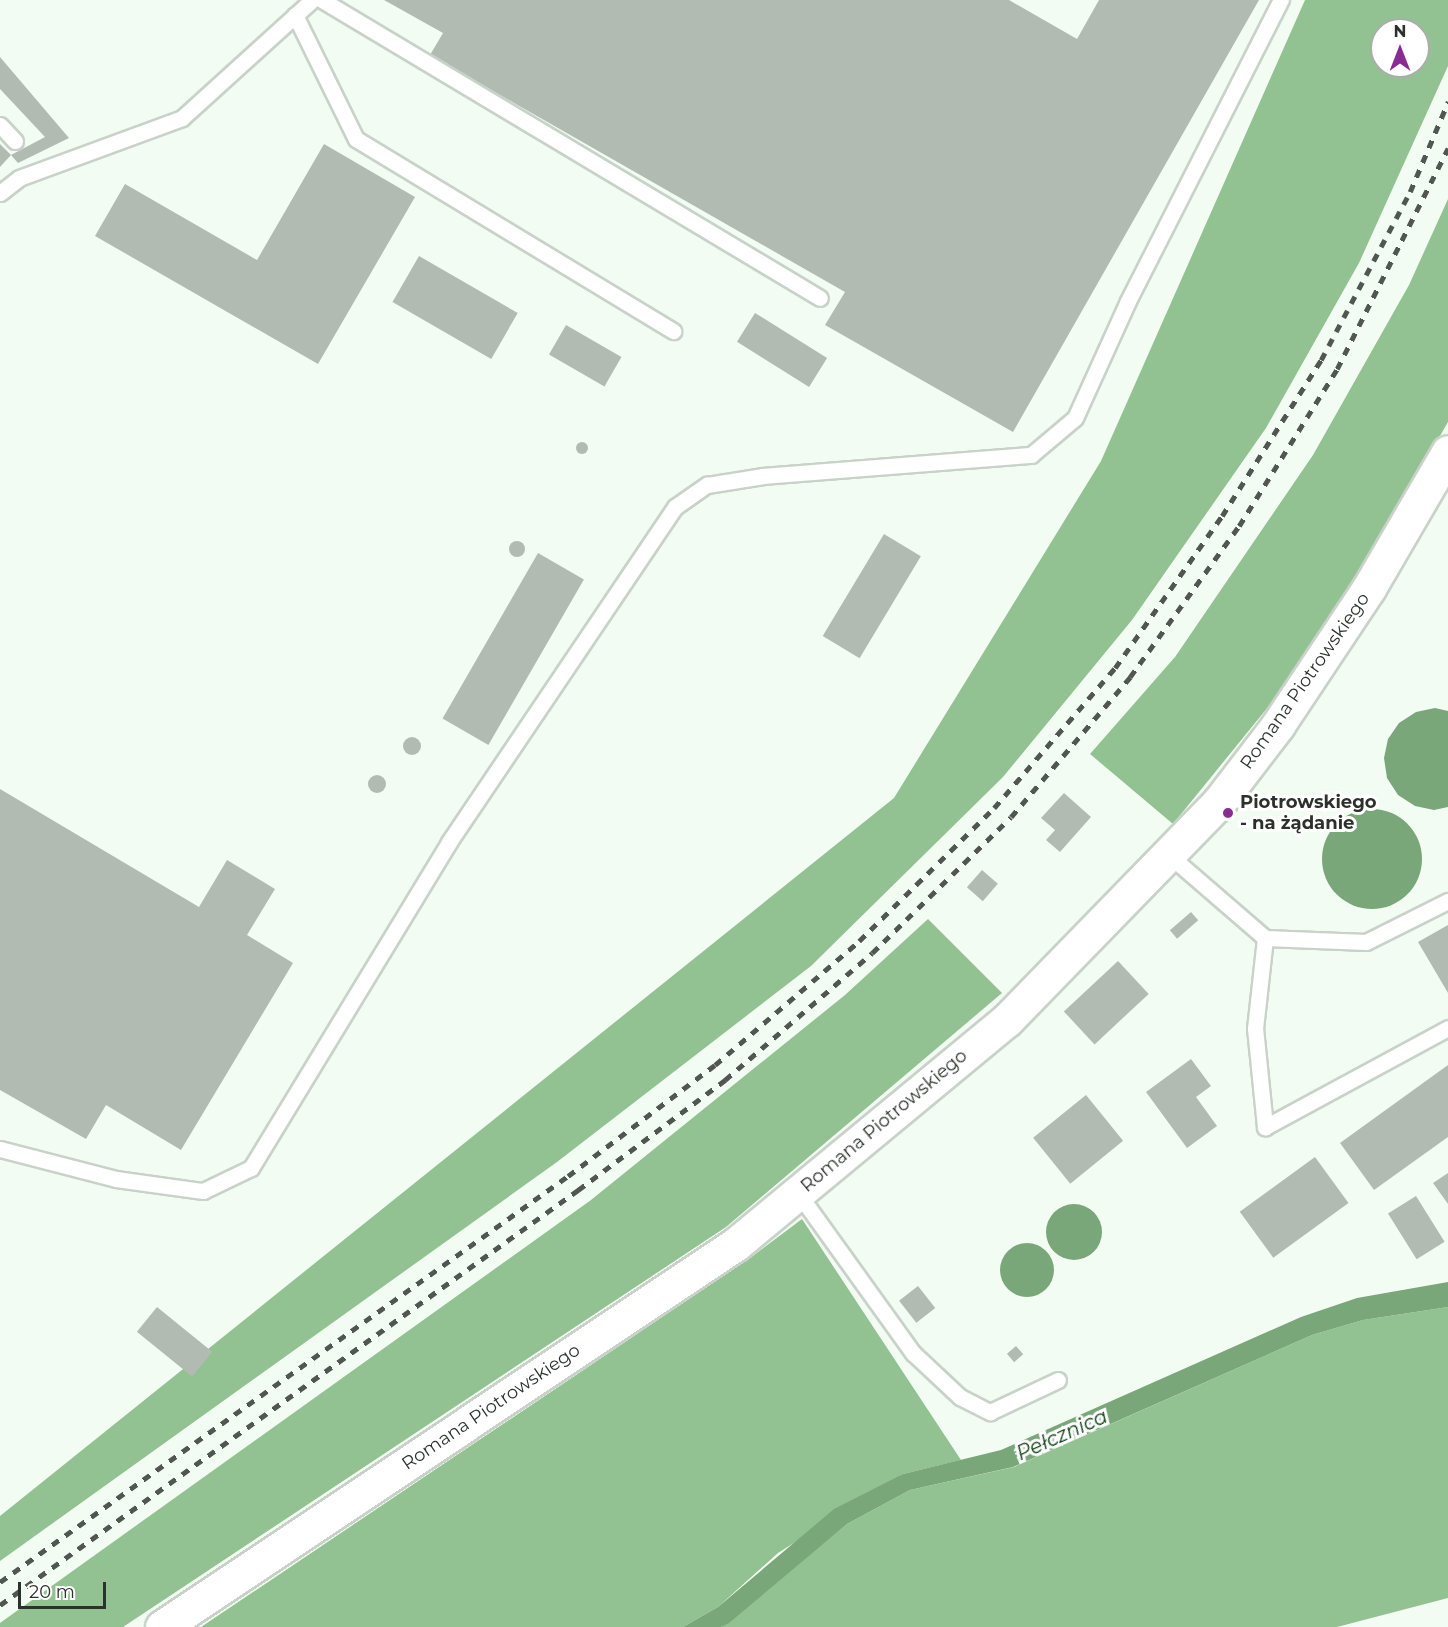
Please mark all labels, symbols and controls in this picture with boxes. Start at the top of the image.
north arrow [1370,18,1430,78]
text: N [1394,22,1406,41]
street label: Romana Piotrowskiego [1236,589,1374,773]
place label: Piotrowskiego - na żądanie [1240,792,1377,834]
marker: Piotrowskiego - na żądanie [1221,806,1235,820]
street label: Romana Piotrowskiego [796,1045,972,1197]
street label: Romana Piotrowskiego [398,1339,584,1475]
water label: Pełcznica [1013,1404,1111,1466]
scale bar [21,1570,110,1608]
text: 20 m [29,1581,75,1603]

